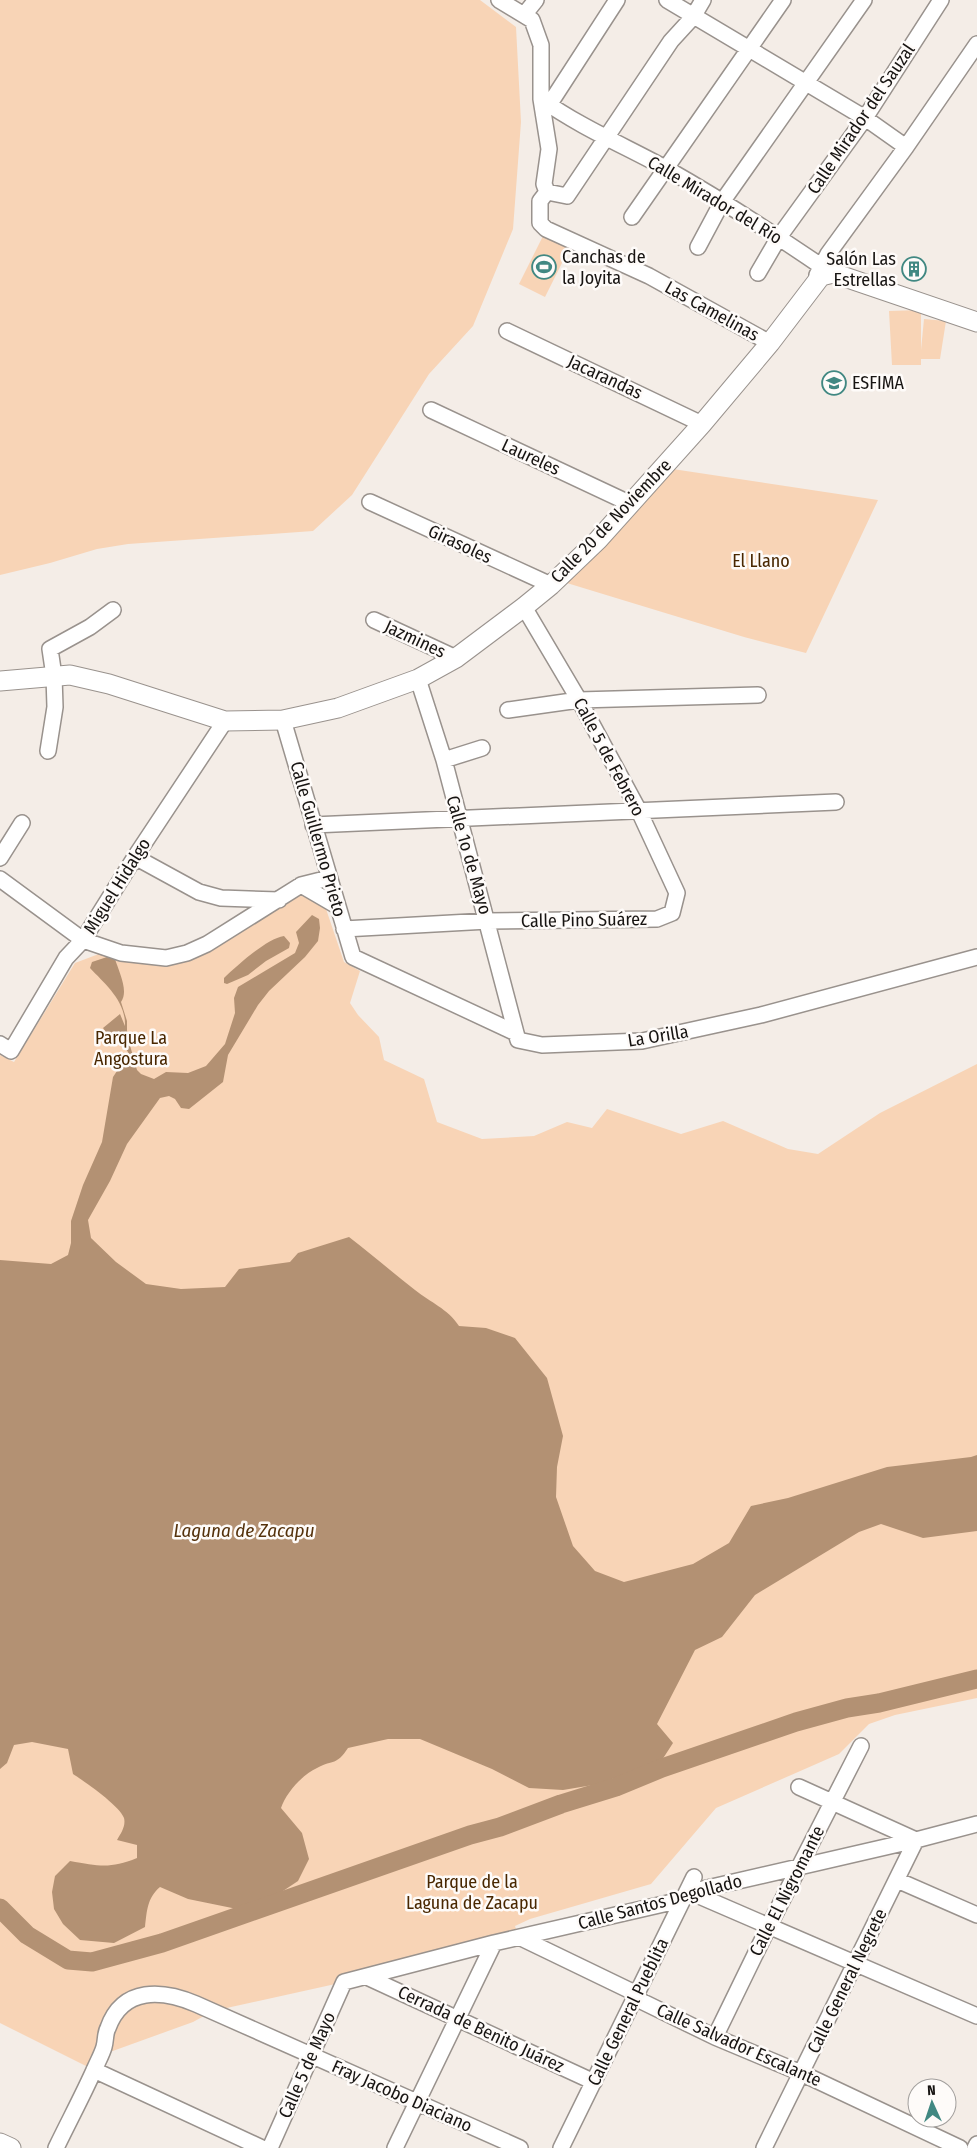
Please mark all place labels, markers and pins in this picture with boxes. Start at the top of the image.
place label: Canchas de la Joyita [562,246,646,289]
place label: Salón Las Estrellas [826,248,896,291]
sports icon: Canchas de la Joyita [531,254,557,280]
building icon: Salón Las Estrellas [901,256,927,282]
school or university icon: ESFIMA [821,370,847,396]
place label: ESFIMA [852,372,905,394]

